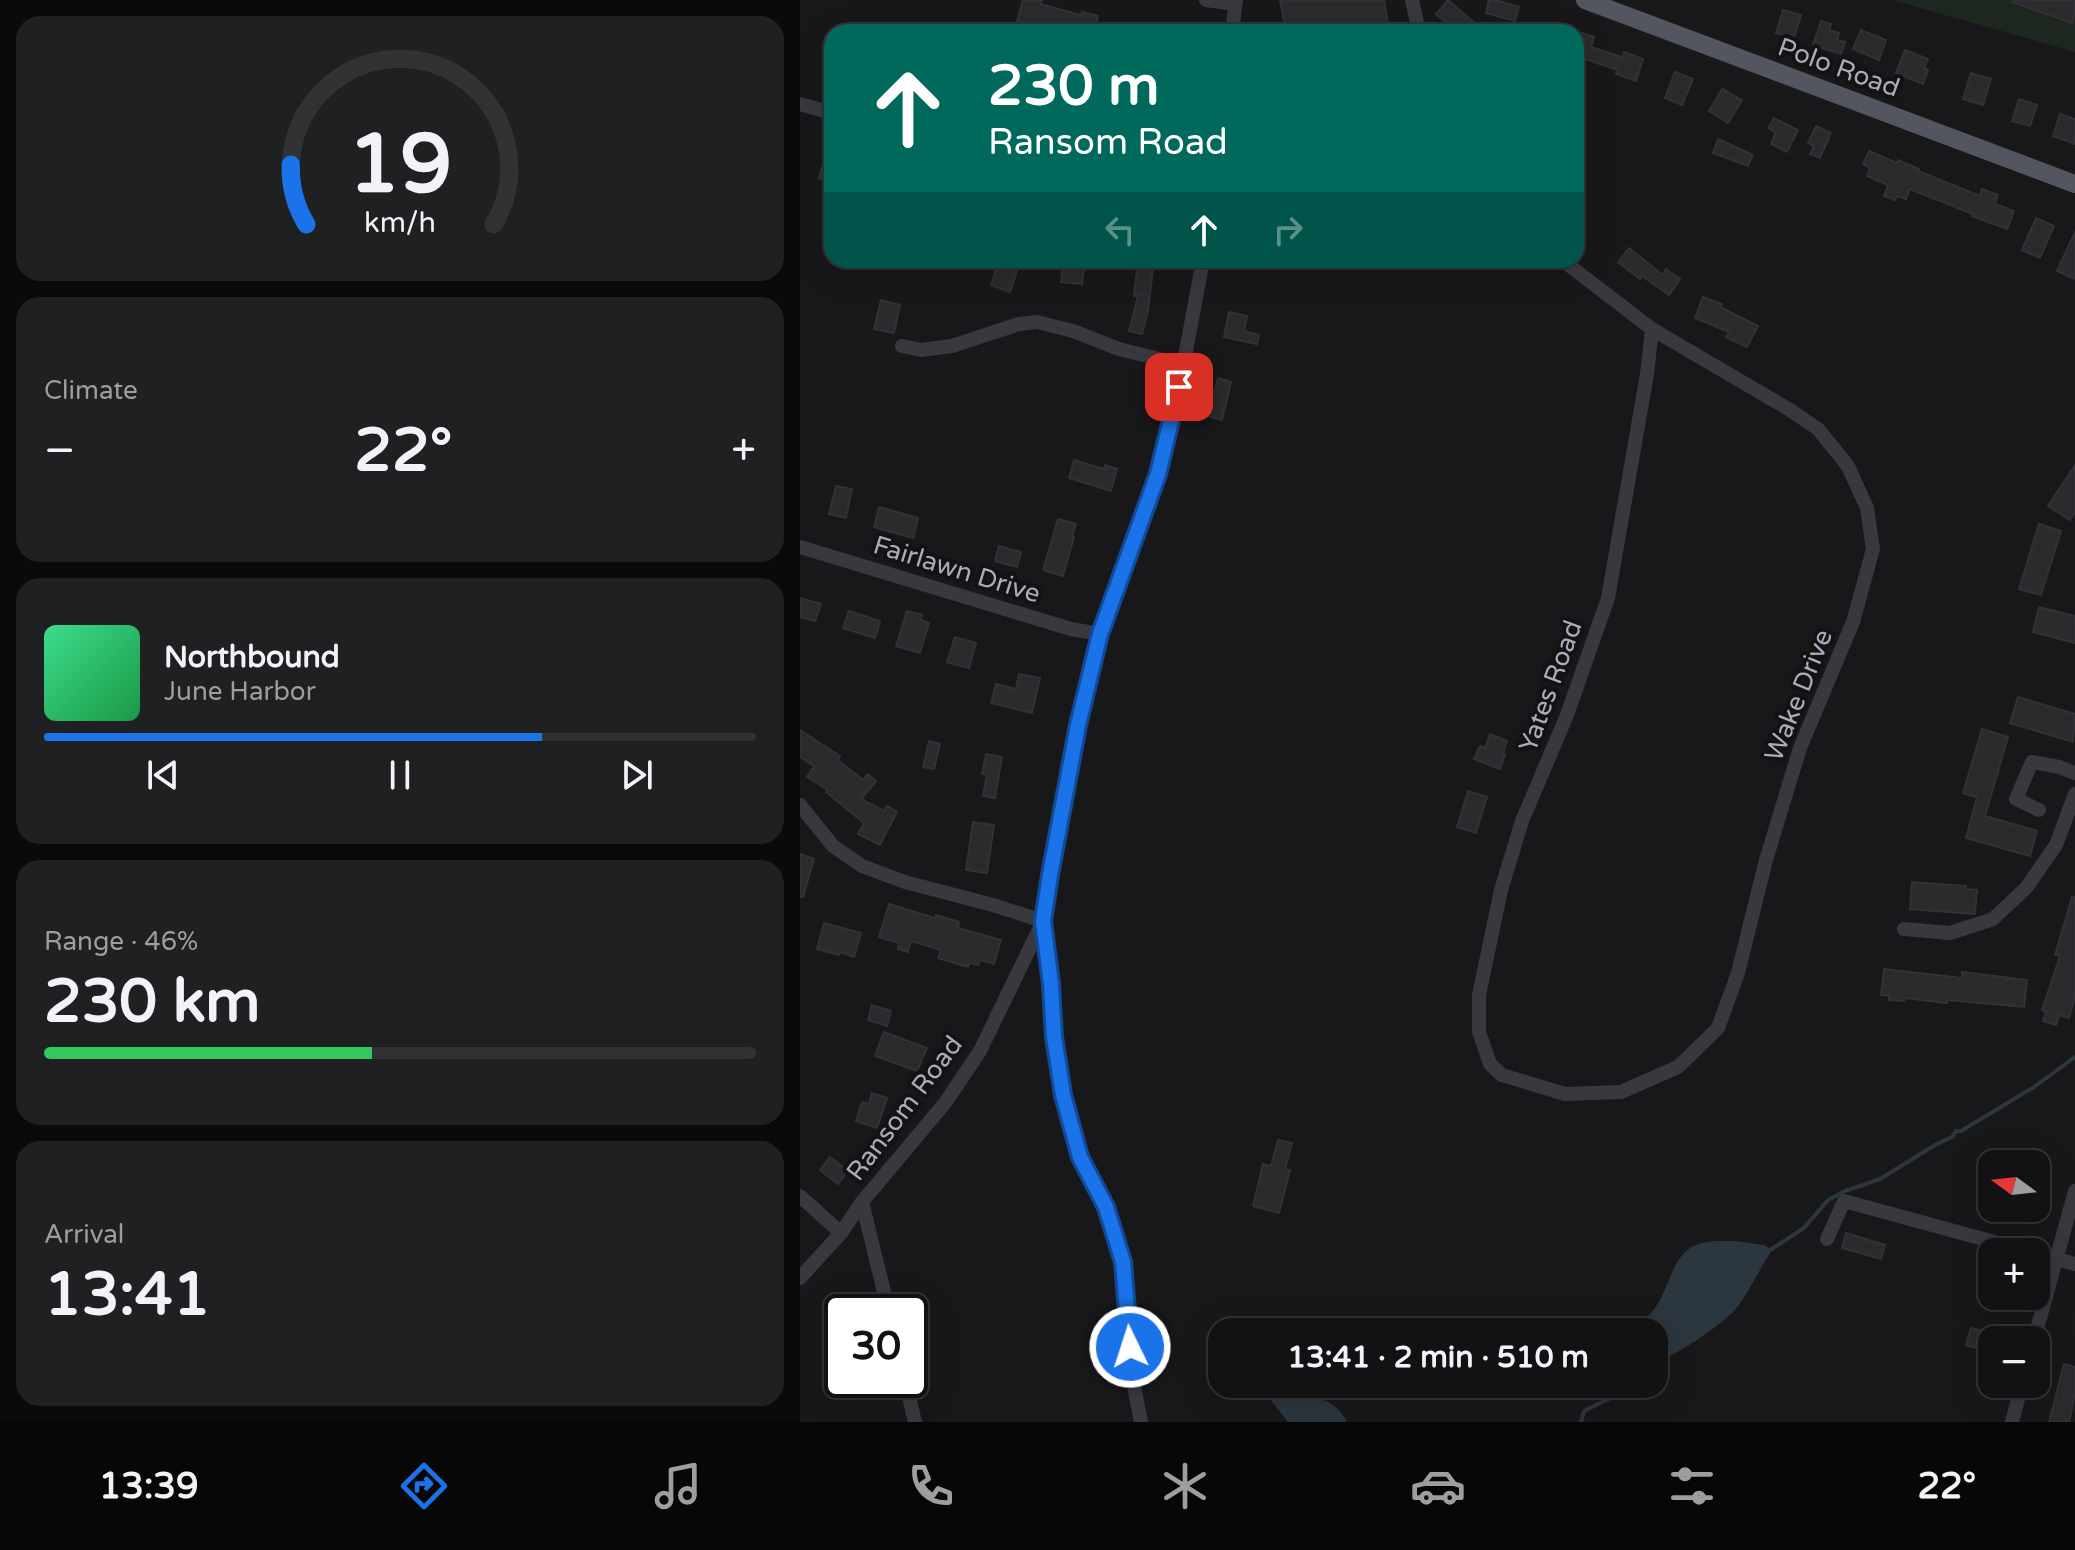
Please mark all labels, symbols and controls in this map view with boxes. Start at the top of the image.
street label: Polo Road [1774,31,1904,104]
text: 230 m [988,53,1159,120]
icon: ahead [856,56,960,160]
text: 19 [348,114,452,214]
text: Ransom Road [988,121,1228,164]
text: km/h [364,206,436,240]
icon: left [1098,208,1142,252]
icon: ahead [1182,208,1226,252]
icon: right [1266,208,1310,252]
pin [1145,353,1213,421]
icon: arrive [1157,365,1201,409]
text: Climate [44,375,138,406]
text: 22° [354,415,452,487]
text: − [44,425,75,478]
text: + [731,425,756,478]
street label: Fairlawn Drive [870,529,1044,610]
street label: Yates Road [1512,616,1589,756]
street label: Wake Drive [1758,625,1839,766]
text: Northbound [164,639,340,676]
text: June Harbor [164,676,316,707]
icon: previous [141,753,185,797]
icon: pause [378,753,422,797]
icon: next [615,753,659,797]
text: Range · 46% [44,926,198,957]
text: 230 km [44,966,260,1038]
street label: Ransom Road [840,1030,969,1187]
north arrow [1978,1150,2050,1222]
map controls [1978,1150,2050,1398]
text: Arrival [44,1219,124,1250]
button: + [1978,1238,2050,1310]
text: 13:41 [44,1259,210,1331]
speed limit sign: 30 [824,1294,928,1398]
position arrow [1088,1305,1172,1389]
button: − [1978,1326,2050,1398]
text: 13:41 · 2 min · 510 m [1287,1339,1589,1376]
icon: directions [396,1458,452,1514]
icon: music [650,1458,706,1514]
icon: phone [903,1458,959,1514]
icon: climate [1157,1458,1213,1514]
icon: car [1410,1458,1466,1514]
icon: filters [1664,1458,1720,1514]
text: 13:39 [99,1465,199,1508]
text: 22° [1917,1465,1976,1508]

